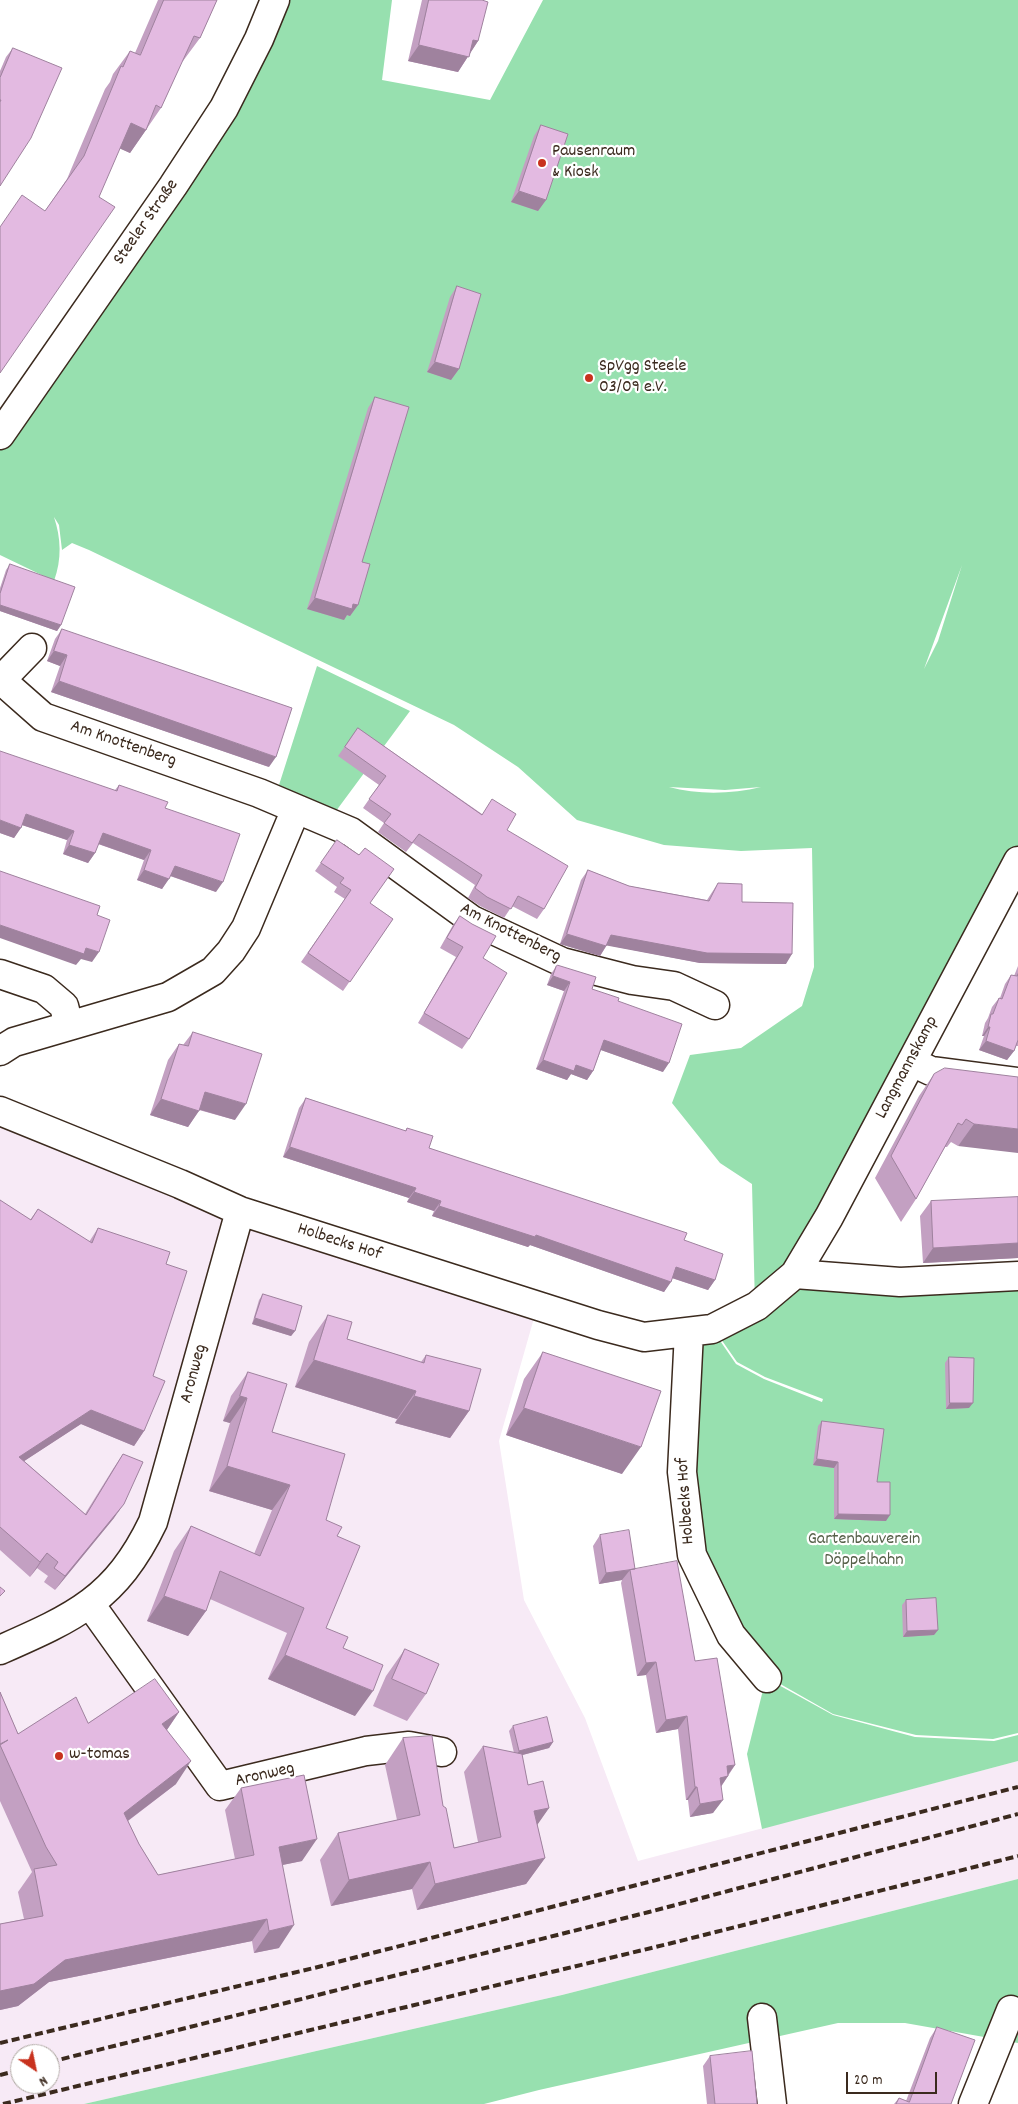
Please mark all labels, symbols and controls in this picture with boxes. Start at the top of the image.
place label: Pausenraum & Kiosk [552,142,635,184]
marker: Pausenraum & Kiosk [536,157,548,169]
street label: Steeler Straße [110,176,184,270]
place label: SpVgg Steele 03/09 e.V. [599,357,686,399]
marker: SpVgg Steele 03/09 e.V. [583,372,595,384]
street label: Am Knottenberg [67,717,179,773]
street label: Am Knottenberg [456,899,564,969]
street label: Langmannskamp [872,1013,944,1123]
street label: Holbecks Hof [294,1219,384,1267]
street label: Aronweg [177,1342,213,1406]
street label: Holbecks Hof [673,1457,701,1545]
park label: Gartenbauverein Döppelhahn [808,1530,920,1572]
place label: w-tomas [69,1745,130,1767]
marker: w-tomas [53,1750,65,1762]
street label: Aronweg [233,1759,297,1793]
north arrow [10,2044,60,2094]
scale bar [848,2062,939,2094]
text: N [34,2070,51,2091]
text: 20 m [854,2070,882,2092]

